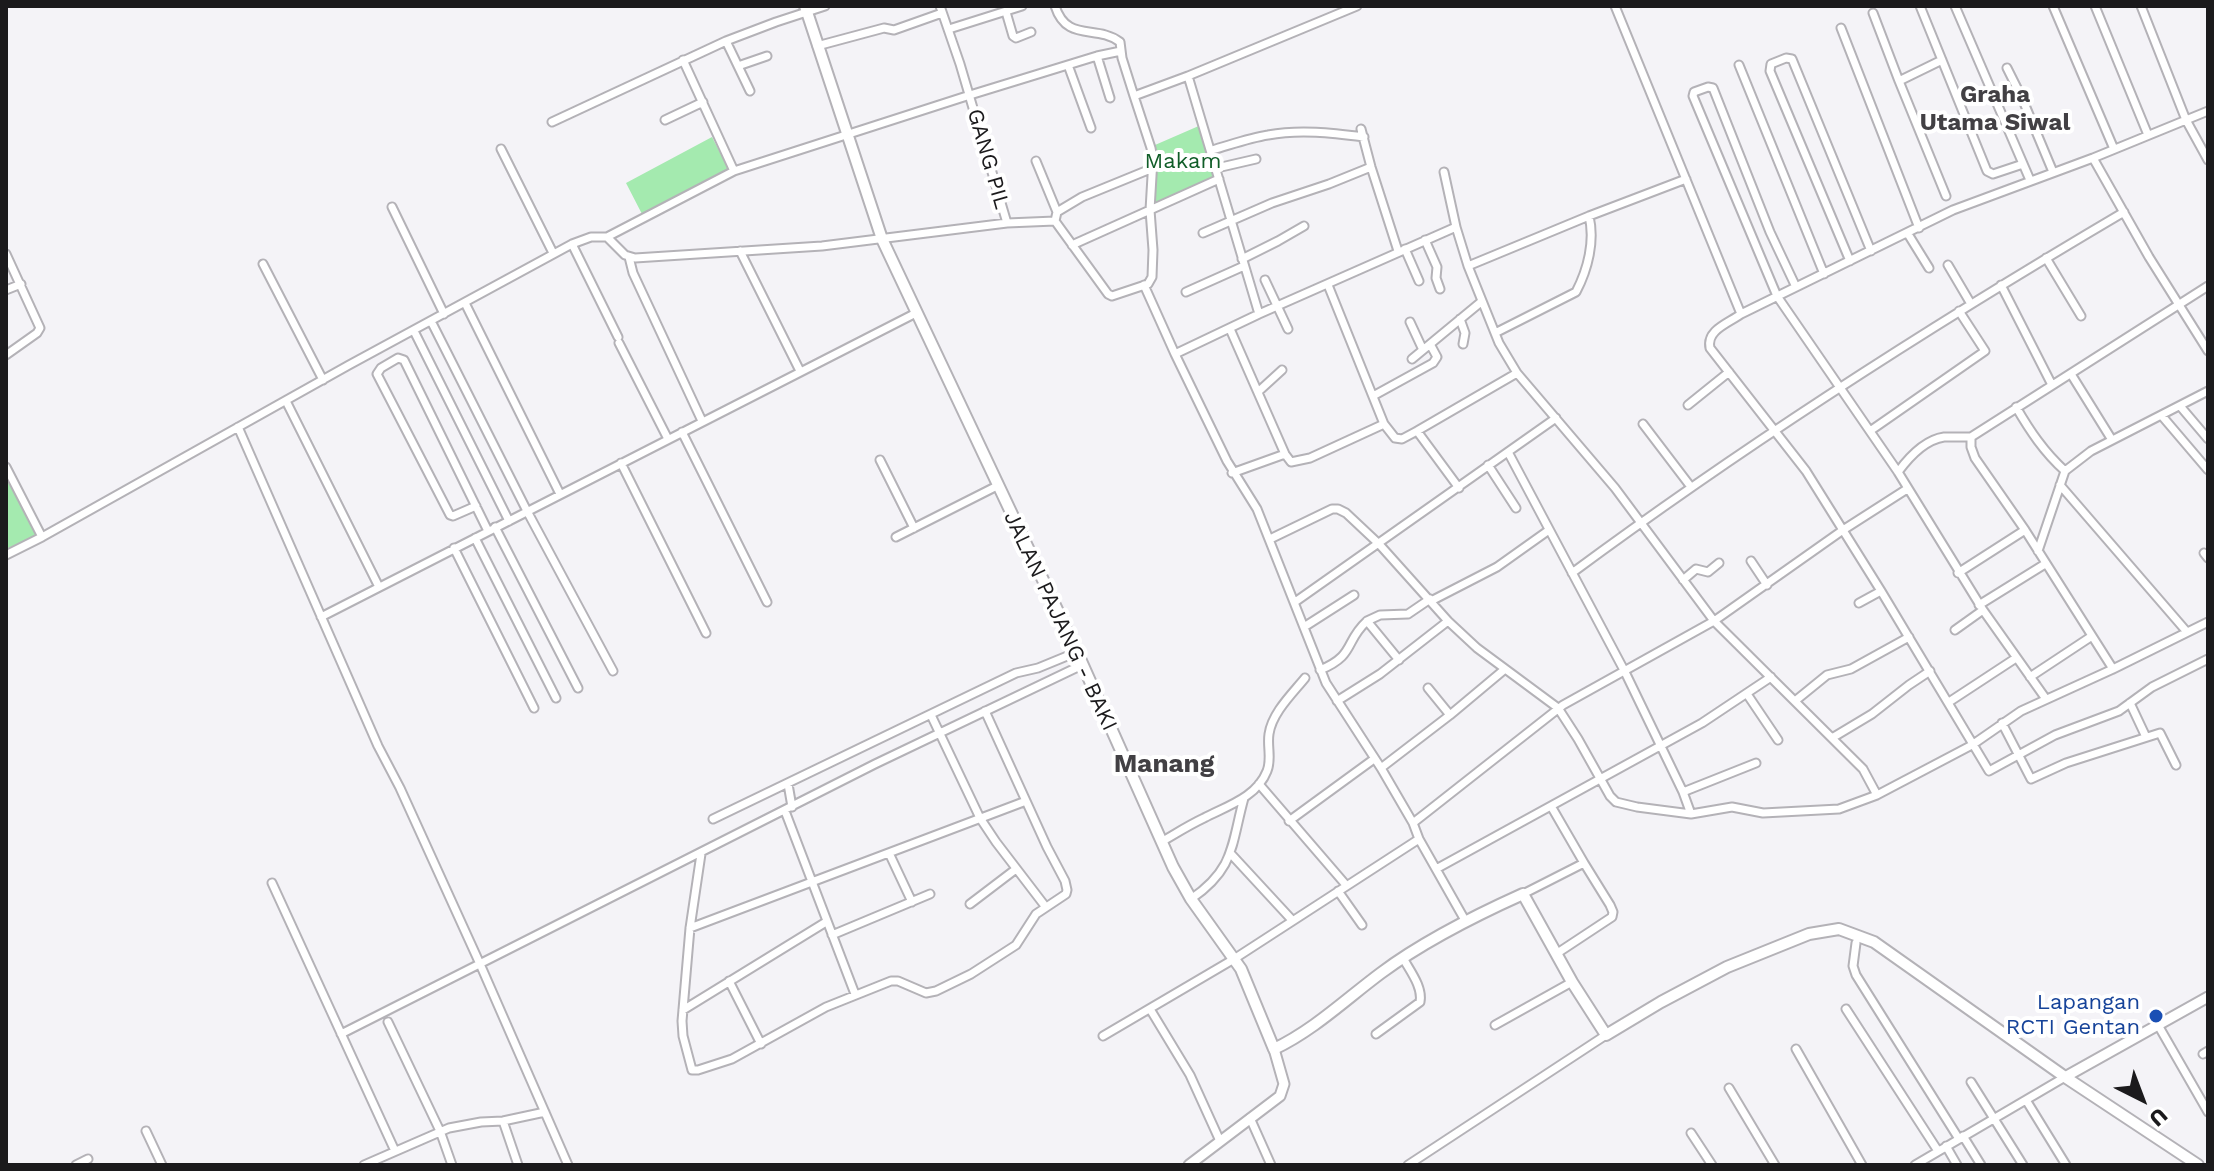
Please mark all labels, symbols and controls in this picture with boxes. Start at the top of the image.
district label: Graha Utama Siwal [1920,81,2070,137]
street label: GANG PIL [961,106,1015,212]
park label: Makam [1145,149,1221,175]
street label: JALAN PAJANG - BAKI [998,507,1122,735]
district label: Manang [1114,748,1214,780]
place label: Lapangan RCTI Gentan [2006,990,2140,1042]
marker: Lapangan RCTI Gentan [2147,1007,2165,1025]
north arrow [2102,1059,2182,1139]
text: U [2144,1103,2173,1132]

